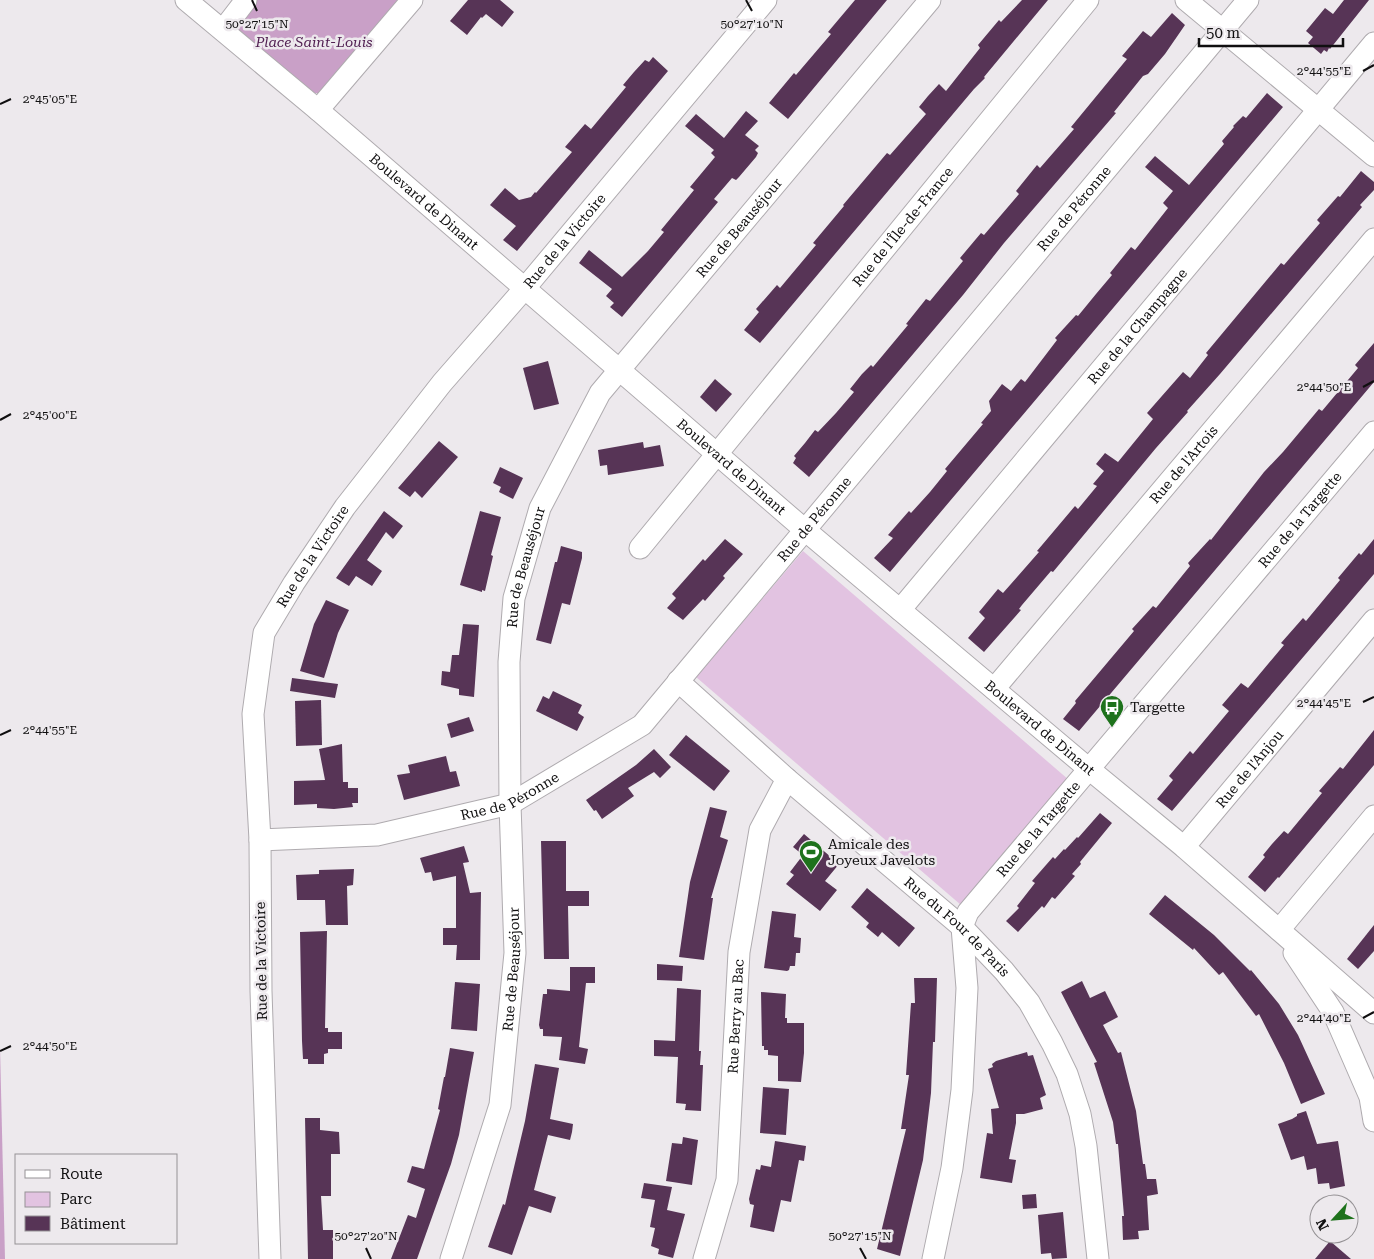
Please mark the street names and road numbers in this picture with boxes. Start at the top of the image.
street label: Boulevard de Dinant [366,150,482,253]
street label: Rue de Péronne [1034,162,1114,254]
street label: Rue de l'Île-de-France [849,163,956,290]
street label: Rue de Beauséjour [693,175,785,280]
street label: Rue de la Victoire [520,190,609,291]
street label: Rue de la Champagne [1084,265,1190,387]
street label: Boulevard de Dinant [674,415,789,518]
street label: Rue de l'Artois [1146,422,1221,506]
street label: Rue de la Targette [1255,468,1345,571]
street label: Rue de Péronne [774,473,855,565]
street label: Rue de la Victoire [273,502,352,610]
street label: Rue de Beauséjour [504,505,548,628]
street label: Boulevard de Dinant [982,677,1098,778]
street label: Rue de l'Anjou [1212,727,1287,811]
street label: Rue de Péronne [459,769,562,823]
street label: Rue de la Targette [993,778,1083,880]
street label: Rue du Four de Paris [901,874,1013,980]
street label: Rue de la Victoire [252,901,270,1020]
street label: Rue de Beauséjour [499,907,523,1032]
street label: Rue Berry au Bac [725,959,747,1074]

